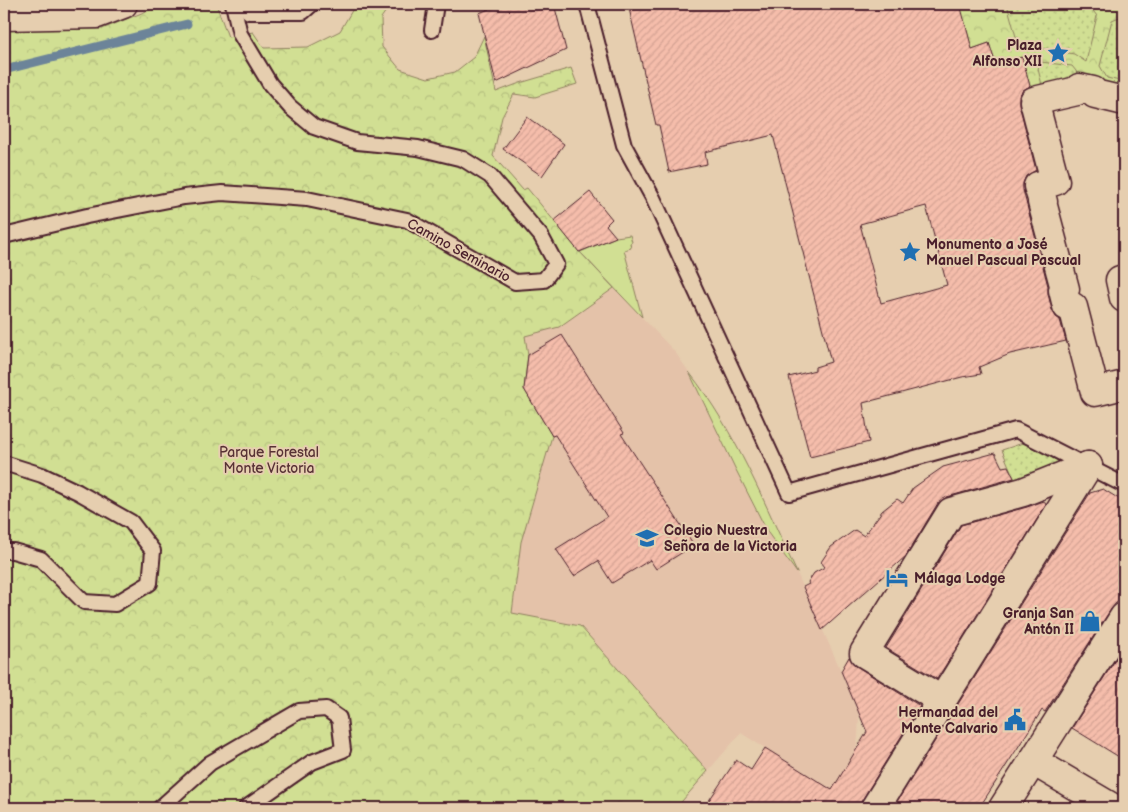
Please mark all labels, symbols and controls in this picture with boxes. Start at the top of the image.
place label: Plaza Alfonso XII [972,37,1042,70]
place icon: Plaza Alfonso XII [1045,40,1071,66]
street label: Camino Seminario [404,215,514,286]
place label: Monumento a José Manuel Pascual Pascual [926,236,1081,269]
place icon: Monumento a José Manuel Pascual Pascual [897,239,923,265]
park label: Parque Forestal Monte Victoria [219,444,319,477]
place label: Colegio Nuestra Señora de la Victoria [664,522,797,555]
school or university icon: Colegio Nuestra Señora de la Victoria [634,525,660,551]
hotel icon: Málaga Lodge [884,565,910,591]
place label: Málaga Lodge [914,570,1005,587]
place label: Granja San Antón II [1003,605,1074,638]
shop icon: Granja San Antón II [1077,608,1103,634]
place label: Hermandad del Monte Calvario [898,704,998,737]
public building icon: Hermandad del Monte Calvario [1002,707,1028,733]

